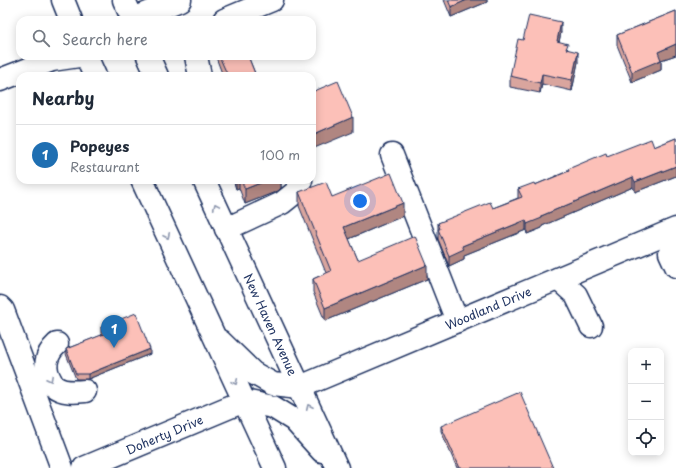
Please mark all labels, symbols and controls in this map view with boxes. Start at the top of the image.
search box [16,16,316,60]
icon: search [30,27,52,49]
text: Search here [62,27,148,50]
text: Nearby [32,85,94,111]
text: Popeyes [70,134,129,157]
text: 1 [42,145,48,164]
text: 100 m [260,145,300,164]
text: Restaurant [70,157,140,176]
your location [350,191,370,211]
one-way arrow [213,203,221,211]
one-way arrow [162,232,170,240]
street label: New Haven Avenue [239,270,302,379]
street label: Woodland Drive [442,282,534,334]
pin: 1 [101,315,127,348]
map controls [628,348,664,456]
button: + [628,348,664,384]
one-way arrow [46,375,53,382]
one-way arrow [230,378,238,385]
button: − [628,384,664,420]
one-way arrow [306,404,314,412]
street label: Doherty Drive [123,410,206,459]
button: locate [628,420,664,456]

